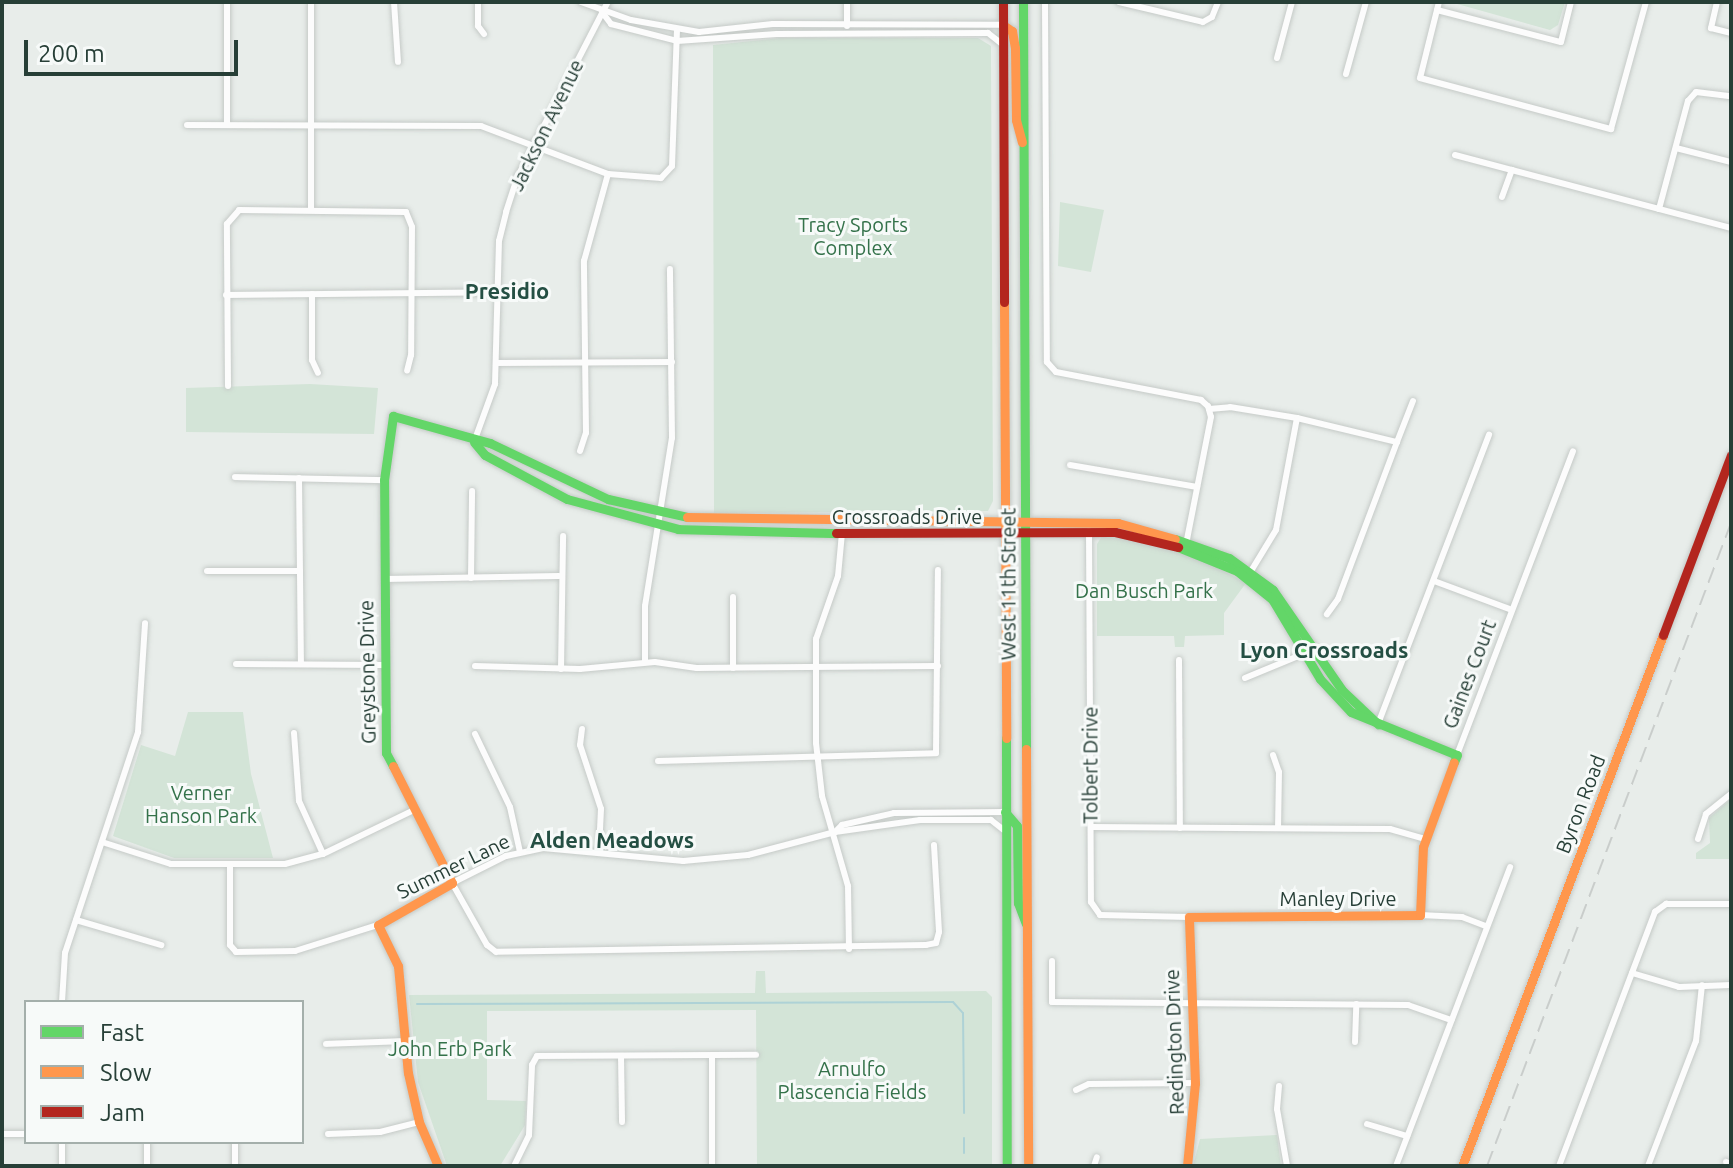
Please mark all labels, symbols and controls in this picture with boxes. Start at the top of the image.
scale bar [28,24,242,74]
text: 200 m [38,40,105,67]
street label: Jackson Avenue [504,55,588,195]
park label: Tracy Sports Complex [798,213,908,260]
district label: Presidio [465,278,549,304]
street label: Crossroads Drive [832,504,982,528]
street label: West 11th Street [996,508,1020,660]
park label: Dan Busch Park [1075,578,1213,602]
street label: Greystone Drive [354,600,380,744]
street label: Gaines Court [1437,616,1501,732]
district label: Lyon Crossroads [1240,637,1408,663]
street label: Tolbert Drive [1078,706,1102,824]
street label: Byron Road [1550,751,1610,857]
park label: Verner Hanson Park [145,781,257,828]
district label: Alden Meadows [530,827,694,853]
street label: Summer Lane [393,828,513,904]
street label: Manley Drive [1280,886,1396,910]
street label: Redington Drive [1159,969,1189,1115]
legend [24,1000,304,1144]
text: Fast [100,1019,144,1046]
park label: John Erb Park [388,1036,512,1060]
park label: Arnulfo Plascencia Fields [778,1056,926,1103]
text: Slow [100,1059,152,1086]
text: Jam [100,1099,145,1126]

